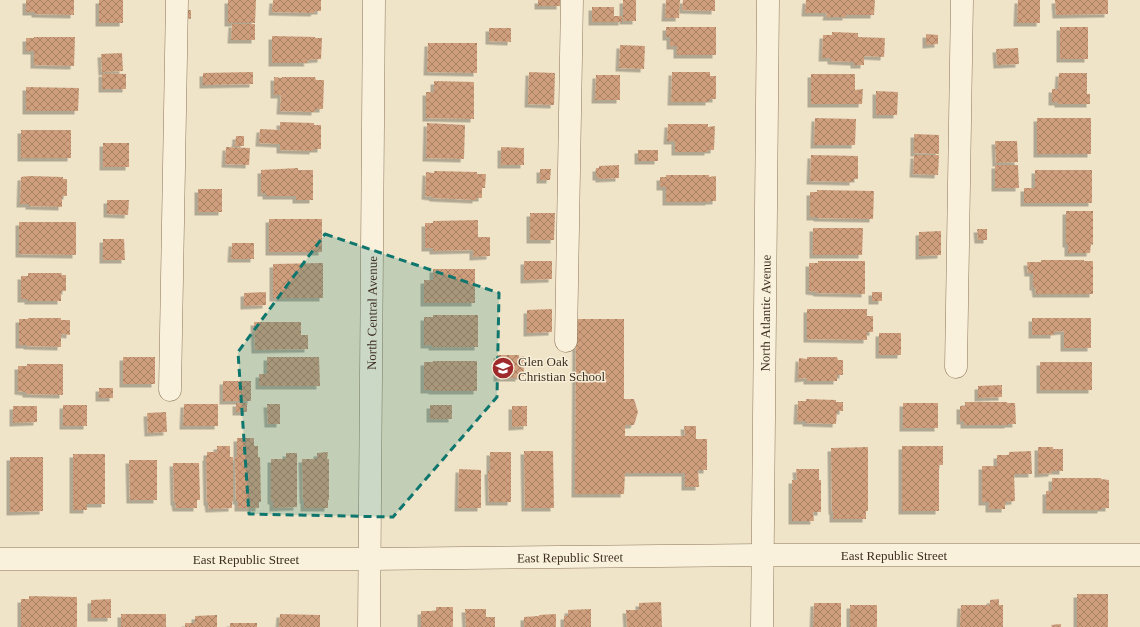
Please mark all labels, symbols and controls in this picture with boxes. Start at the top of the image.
street label: North Atlantic Avenue [757,254,773,372]
street label: North Central Avenue [364,256,379,370]
place label: Glen Oak Christian School [518,354,605,384]
school or university icon: Glen Oak Christian School [490,355,516,381]
street label: East Republic Street [841,548,948,563]
street label: East Republic Street [517,549,624,565]
street label: East Republic Street [193,552,300,567]

